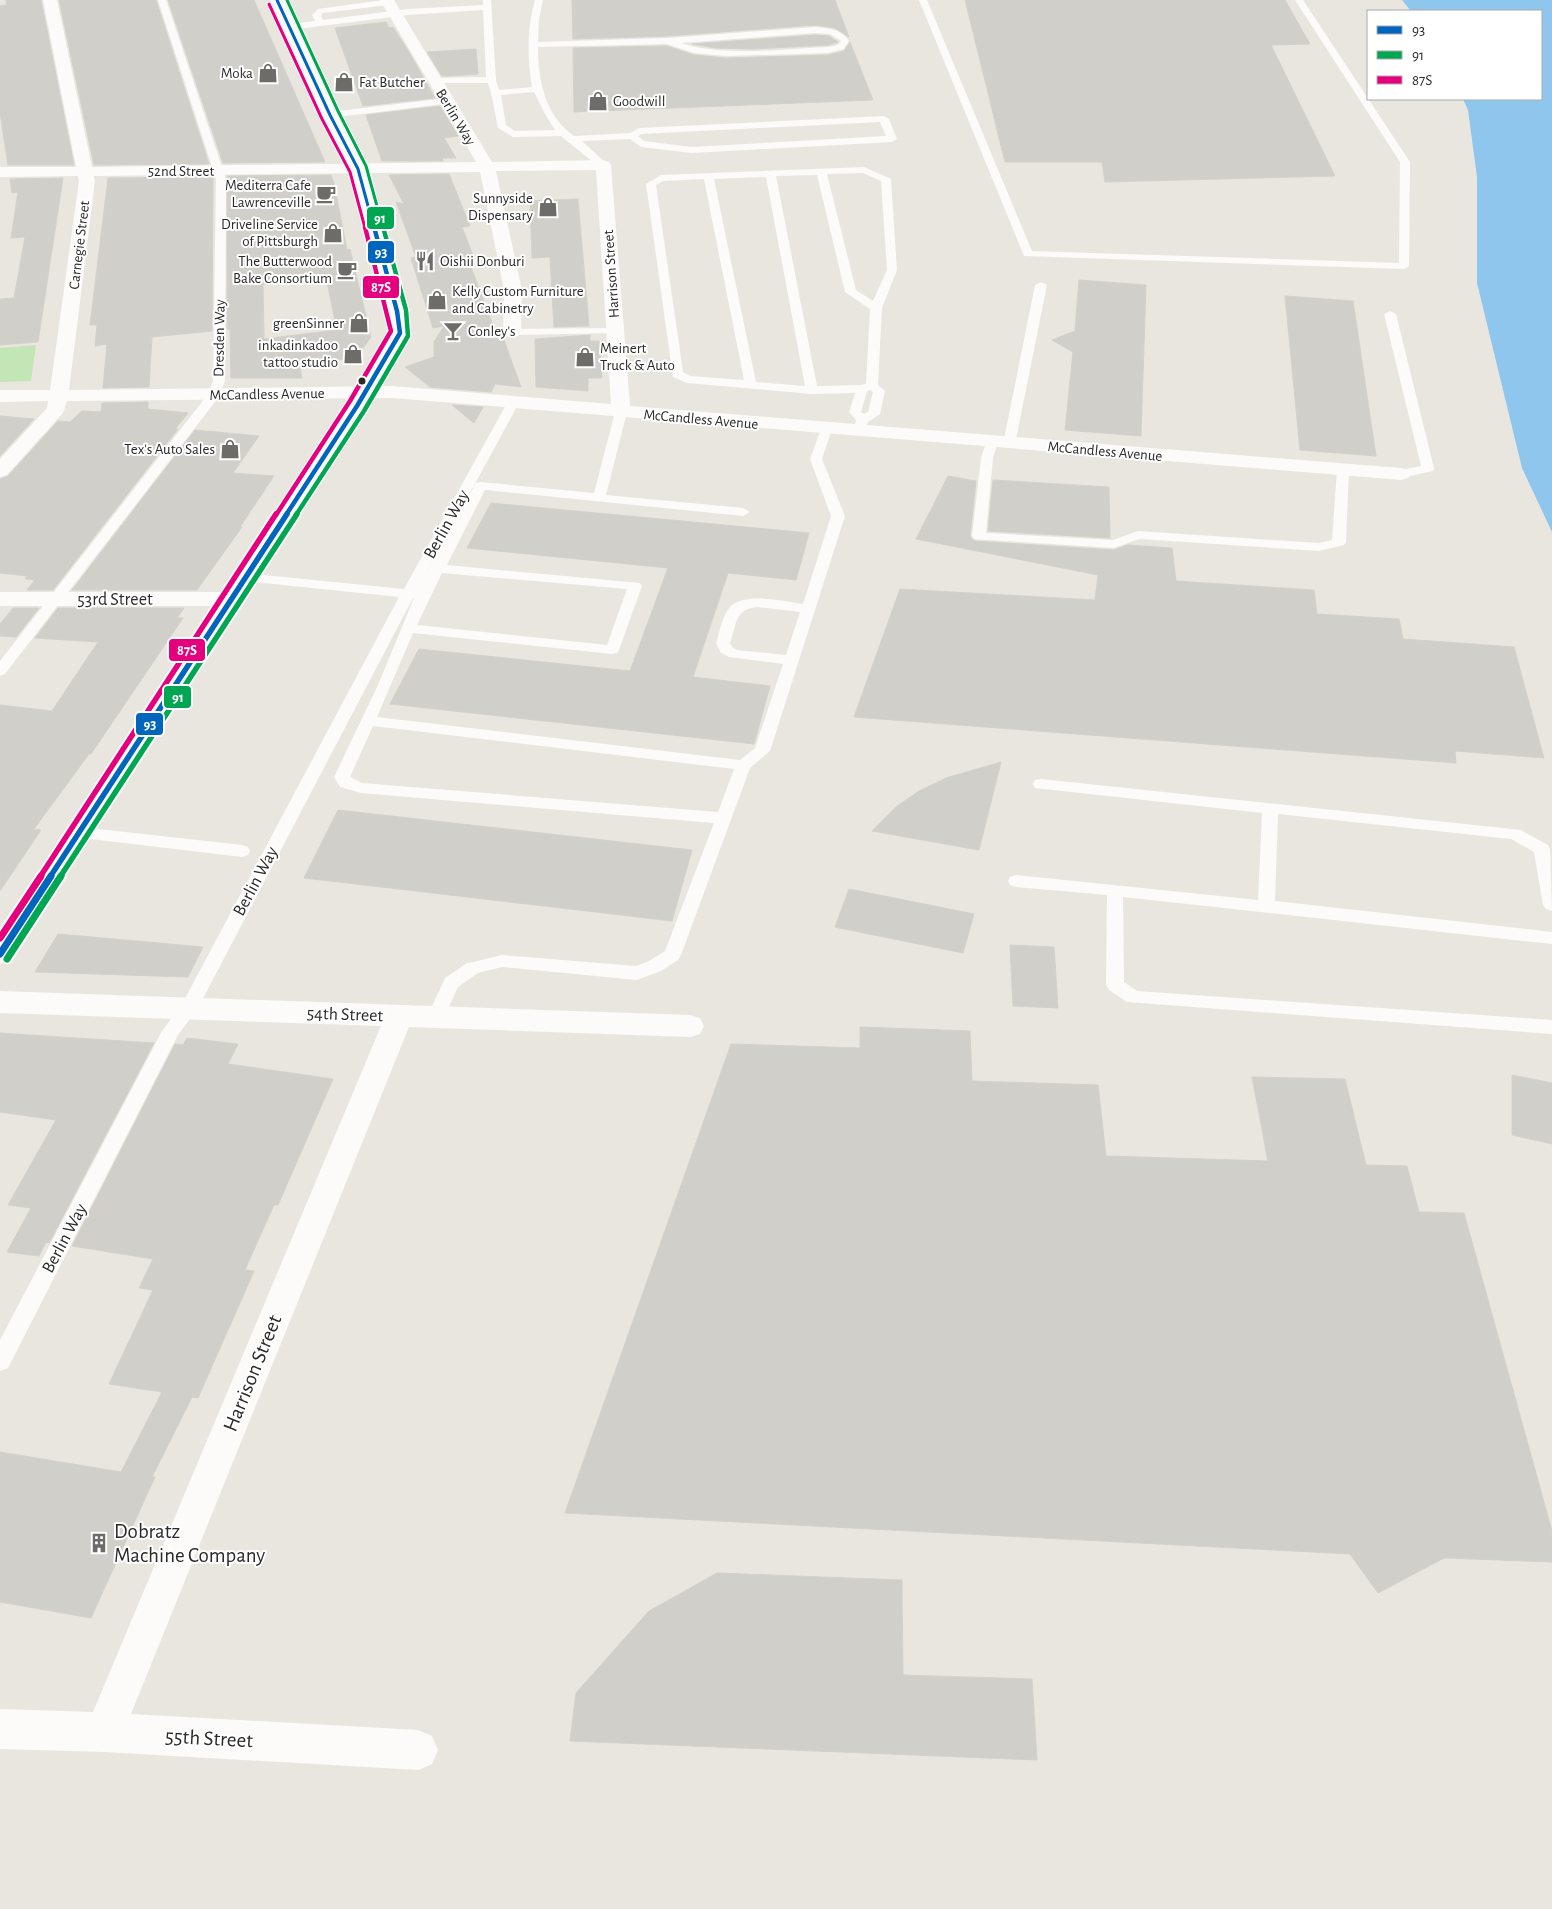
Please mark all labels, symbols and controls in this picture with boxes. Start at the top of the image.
legend [1367,10,1542,100]
text: 93 [1412,23,1425,38]
text: 91 [1412,48,1424,63]
shop icon: Moka [257,62,279,84]
place label: Moka [221,66,253,81]
shop icon: Fat Butcher [333,71,355,93]
text: 87S [1412,73,1432,88]
place label: Fat Butcher [359,75,425,90]
street label: Berlin Way [433,86,479,149]
shop icon: Goodwill [587,90,609,112]
place label: Goodwill [613,94,665,109]
street label: 52nd Street [148,164,214,179]
place label: Mediterra Cafe Lawrenceville [225,178,311,210]
cafe icon: Mediterra Cafe Lawrenceville [315,183,337,205]
place label: Sunnyside Dispensary [468,191,534,223]
shop icon: Sunnyside Dispensary [537,196,559,218]
street label: Carnegie Street [67,199,92,290]
line badge: 91 [366,206,395,230]
text: 91 [374,212,386,226]
place label: Driveline Service of Pittsburgh [221,217,318,249]
shop icon: Driveline Service of Pittsburgh [322,222,344,244]
street label: Harrison Street [601,229,622,319]
line badge: 93 [367,240,395,264]
text: 93 [375,246,387,260]
restaurant icon: Oishii Donburi [414,250,436,272]
place label: The Butterwood Bake Consortium [233,254,332,286]
place label: Oishii Donburi [440,254,525,269]
cafe icon: The Butterwood Bake Consortium [336,259,358,281]
line badge: 87S [362,275,400,299]
text: 87S [371,281,391,295]
place label: Kelly Custom Furniture and Cabinetry [452,284,584,316]
shop icon: Kelly Custom Furniture and Cabinetry [426,289,448,311]
street label: Dresden Way [211,298,228,377]
shop icon: greenSinner [348,312,370,334]
place label: greenSinner [273,316,344,331]
bar icon: Conley's [442,320,464,342]
place label: Conley's [468,324,516,339]
place label: inkadinkadoo tattoo studio [258,338,338,370]
place label: Meinert Truck & Auto [600,341,675,373]
shop icon: inkadinkadoo tattoo studio [342,343,364,365]
shop icon: Meinert Truck & Auto [574,346,596,368]
unlabelled marker [357,376,367,386]
street label: McCandless Avenue [209,386,325,403]
street label: McCandless Avenue [643,407,759,432]
shop icon: Tex's Auto Sales [219,438,241,460]
street label: McCandless Avenue [1047,439,1163,464]
place label: Tex's Auto Sales [124,442,215,457]
street label: Berlin Way [421,487,473,562]
street label: 53rd Street [77,591,153,609]
line badge: 87S [168,638,206,662]
text: 87S [177,644,197,658]
line badge: 91 [163,685,192,709]
text: 91 [172,691,184,705]
line badge: 93 [135,712,164,736]
text: 93 [144,718,156,732]
street label: Berlin Way [230,844,282,919]
street label: 54th Street [306,1005,384,1025]
street label: Berlin Way [39,1201,91,1276]
street label: Harrison Street [220,1312,285,1434]
place label: Dobratz Machine Company [114,1521,265,1566]
building icon: Dobratz Machine Company [88,1532,110,1554]
street label: 55th Street [164,1726,254,1751]

